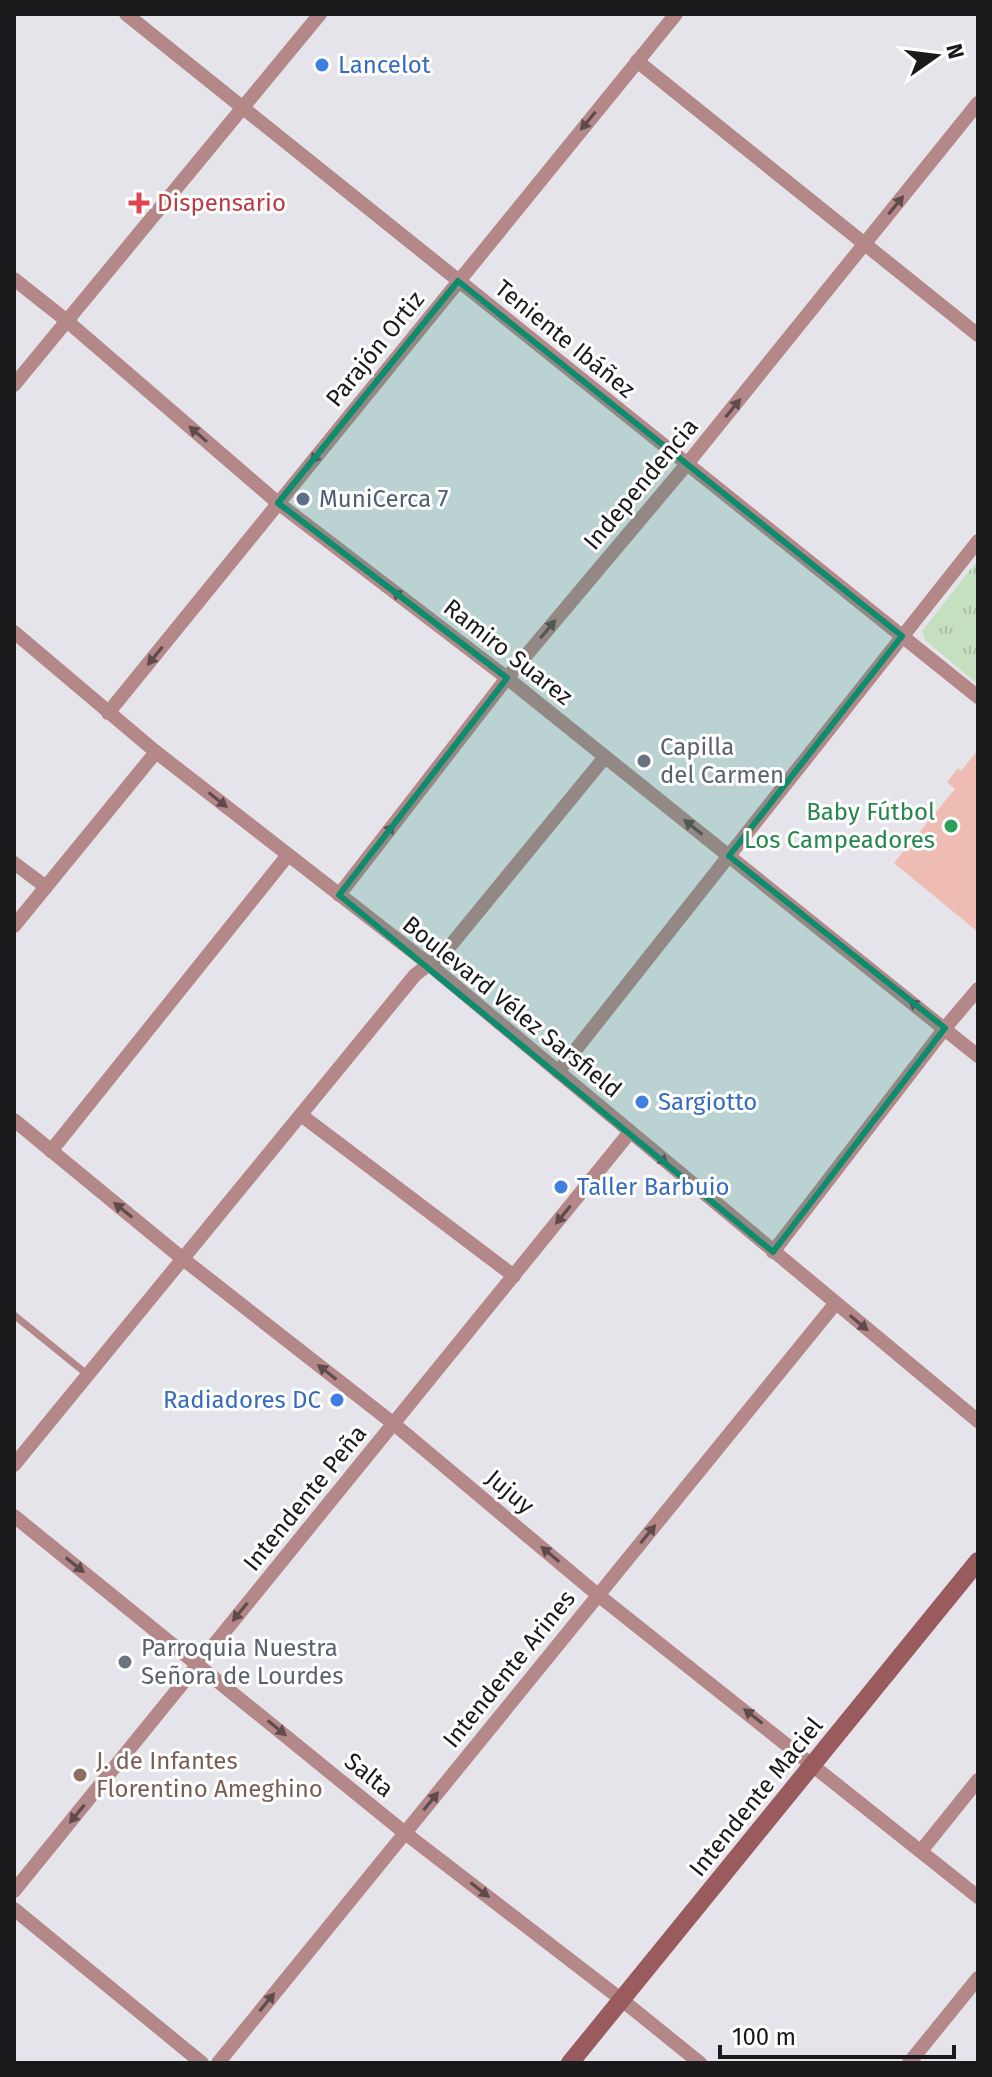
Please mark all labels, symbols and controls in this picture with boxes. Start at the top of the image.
north arrow [896,16,976,96]
text: N [940,41,970,62]
place label: Lancelot [338,51,431,79]
marker: Lancelot [313,56,331,74]
one-way arrow [580,111,597,131]
place label: Dispensario [157,189,286,217]
marker: Dispensario [128,192,150,214]
one-way arrow [887,195,904,215]
street label: Teniente Ibáñez [490,274,640,404]
street label: Parajón Ortiz [320,286,430,412]
one-way arrow [724,397,741,418]
street label: Independencia [578,413,704,555]
one-way arrow [188,426,208,443]
one-way arrow [310,443,327,464]
place label: MuniCerca 7 [319,485,448,513]
marker: MuniCerca 7 [294,490,312,508]
one-way arrow [391,589,411,605]
street label: Ramiro Suarez [438,593,578,711]
one-way arrow [539,619,556,639]
one-way arrow [147,646,163,666]
place label: Capilla del Carmen [660,733,784,789]
marker: Capilla del Carmen [635,752,653,770]
one-way arrow [208,791,228,807]
place label: Baby Fútbol Los Campeadores [744,798,935,854]
marker: Baby Fútbol Los Campeadores [942,817,960,835]
one-way arrow [683,819,703,836]
one-way arrow [379,823,395,843]
street label: Boulevard Vélez Sarsfield [397,910,627,1104]
one-way arrow [908,999,928,1016]
place label: Sargiotto [658,1088,757,1116]
marker: Sargiotto [633,1093,651,1111]
one-way arrow [649,1148,669,1165]
place label: Taller Barbuio [577,1173,730,1201]
marker: Taller Barbuio [552,1178,570,1196]
one-way arrow [113,1202,133,1219]
one-way arrow [555,1204,572,1224]
one-way arrow [849,1314,869,1331]
one-way arrow [317,1364,337,1380]
place label: Radiadores DC [163,1386,321,1414]
marker: Radiadores DC [328,1391,346,1409]
street label: Intendente Peña [238,1420,372,1576]
street label: Jujuy [480,1464,540,1520]
one-way arrow [639,1524,656,1544]
one-way arrow [540,1546,560,1563]
one-way arrow [64,1556,84,1573]
street label: Intendente Arines [437,1585,581,1753]
one-way arrow [233,1602,249,1622]
place label: Parroquia Nuestra Señora de Lourdes [141,1634,343,1690]
marker: Parroquia Nuestra Señora de Lourdes [116,1653,134,1671]
one-way arrow [743,1709,763,1725]
street label: Intendente Maciel [683,1712,829,1882]
one-way arrow [266,1720,287,1737]
place label: J. de Infantes Florentino Ameghino [96,1747,323,1803]
street label: Salta [339,1747,399,1803]
marker: J. de Infantes Florentino Ameghino [71,1766,89,1784]
one-way arrow [422,1791,439,1811]
one-way arrow [69,1804,85,1824]
one-way arrow [470,1882,490,1898]
one-way arrow [258,1993,275,2013]
scale bar [720,2009,954,2059]
text: 100 m [732,2023,796,2051]

